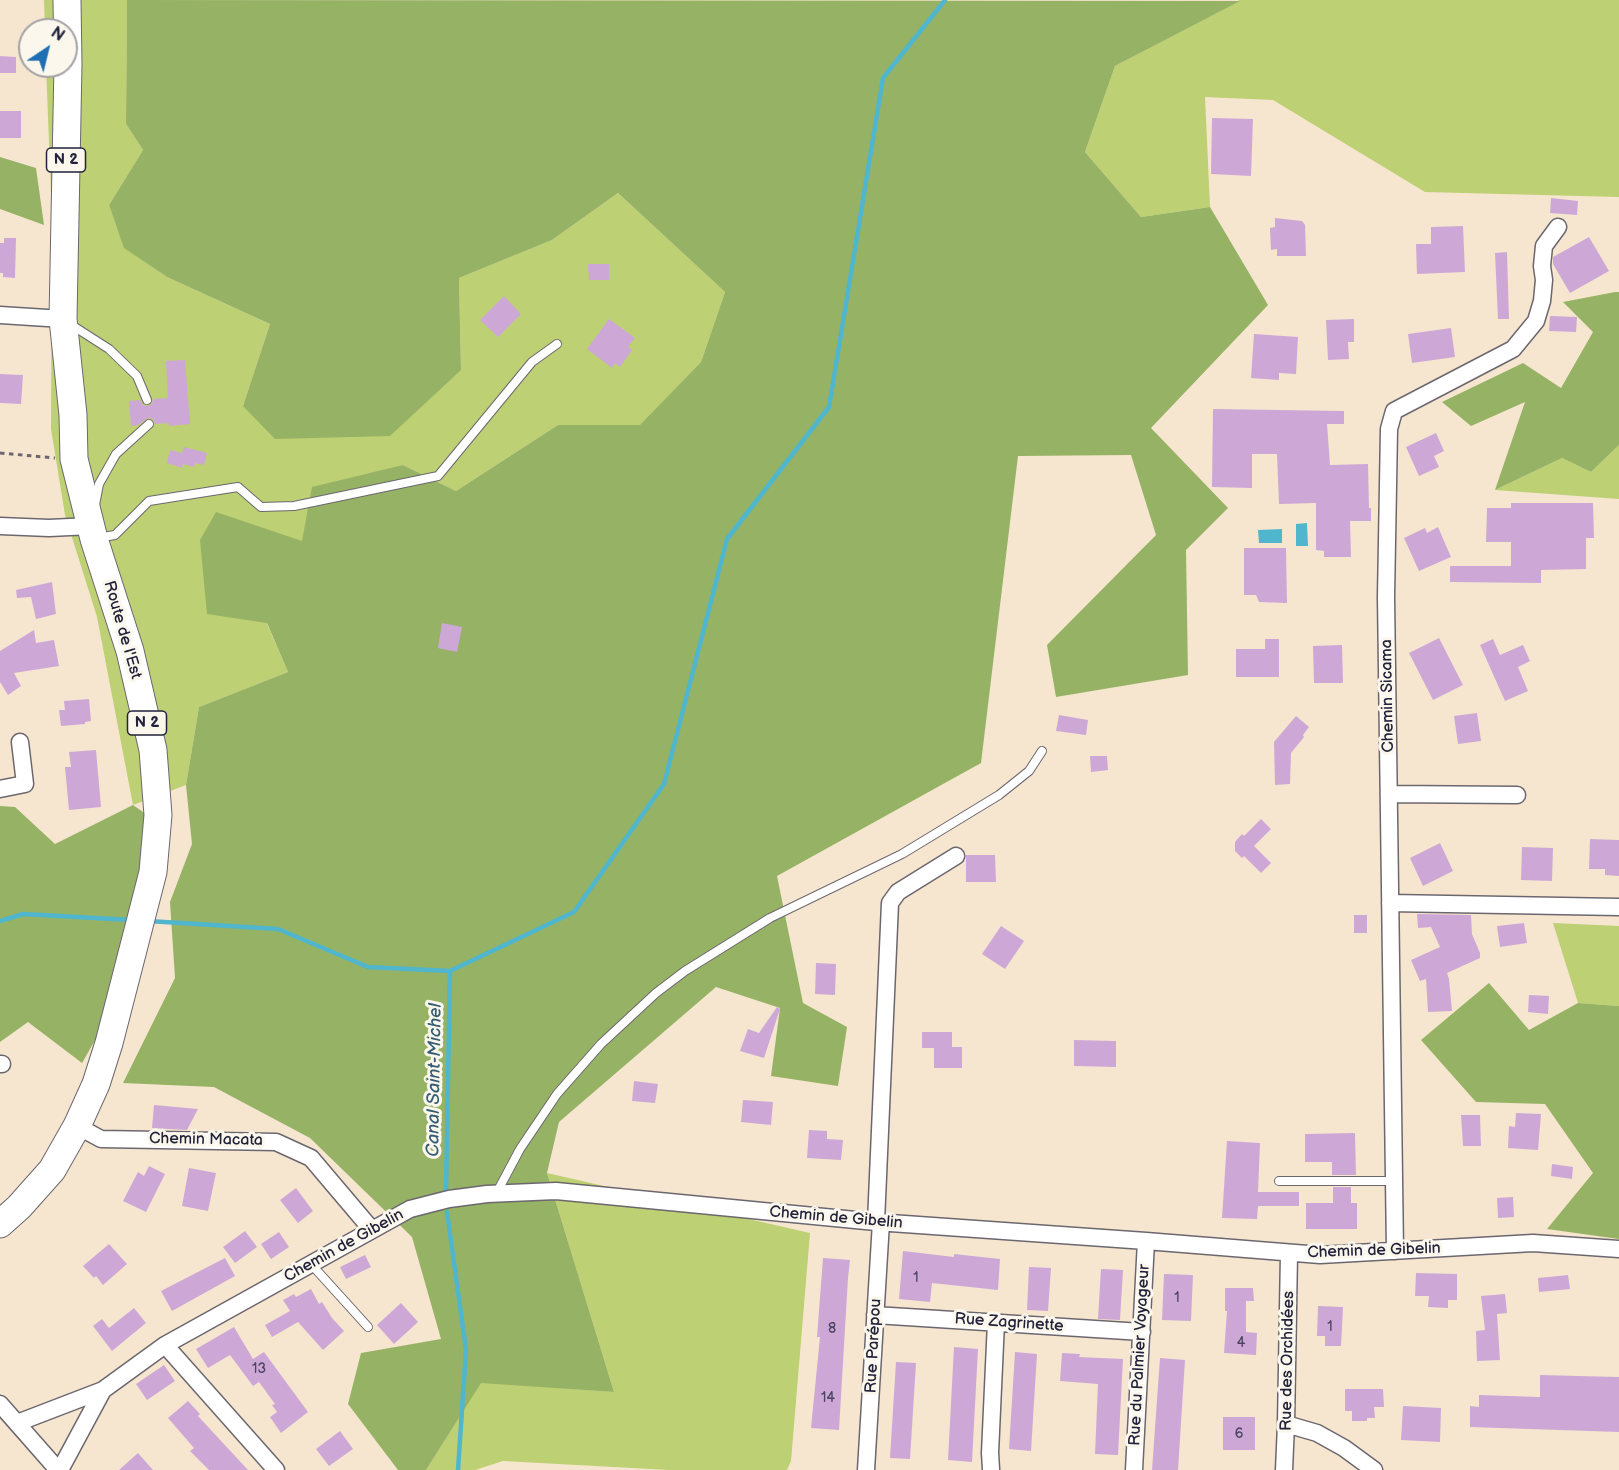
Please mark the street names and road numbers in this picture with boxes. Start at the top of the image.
road number: N 2 [46,148,86,172]
street label: Route de l'Est [99,579,145,681]
street label: Chemin Sicama [1377,639,1399,753]
road number: N 2 [128,711,166,735]
street label: Chemin Macata [149,1129,263,1151]
street label: Chemin de Gibelin [769,1203,903,1233]
street label: Chemin de Gibelin [281,1205,407,1287]
street label: Chemin de Gibelin [1307,1239,1441,1263]
street label: Rue du Palmier Voyageur [1126,1264,1154,1446]
street label: Rue des Orchidées [1277,1291,1299,1431]
street label: Rue Parépou [862,1298,886,1394]
street label: Rue Zagrinette [954,1310,1064,1336]

